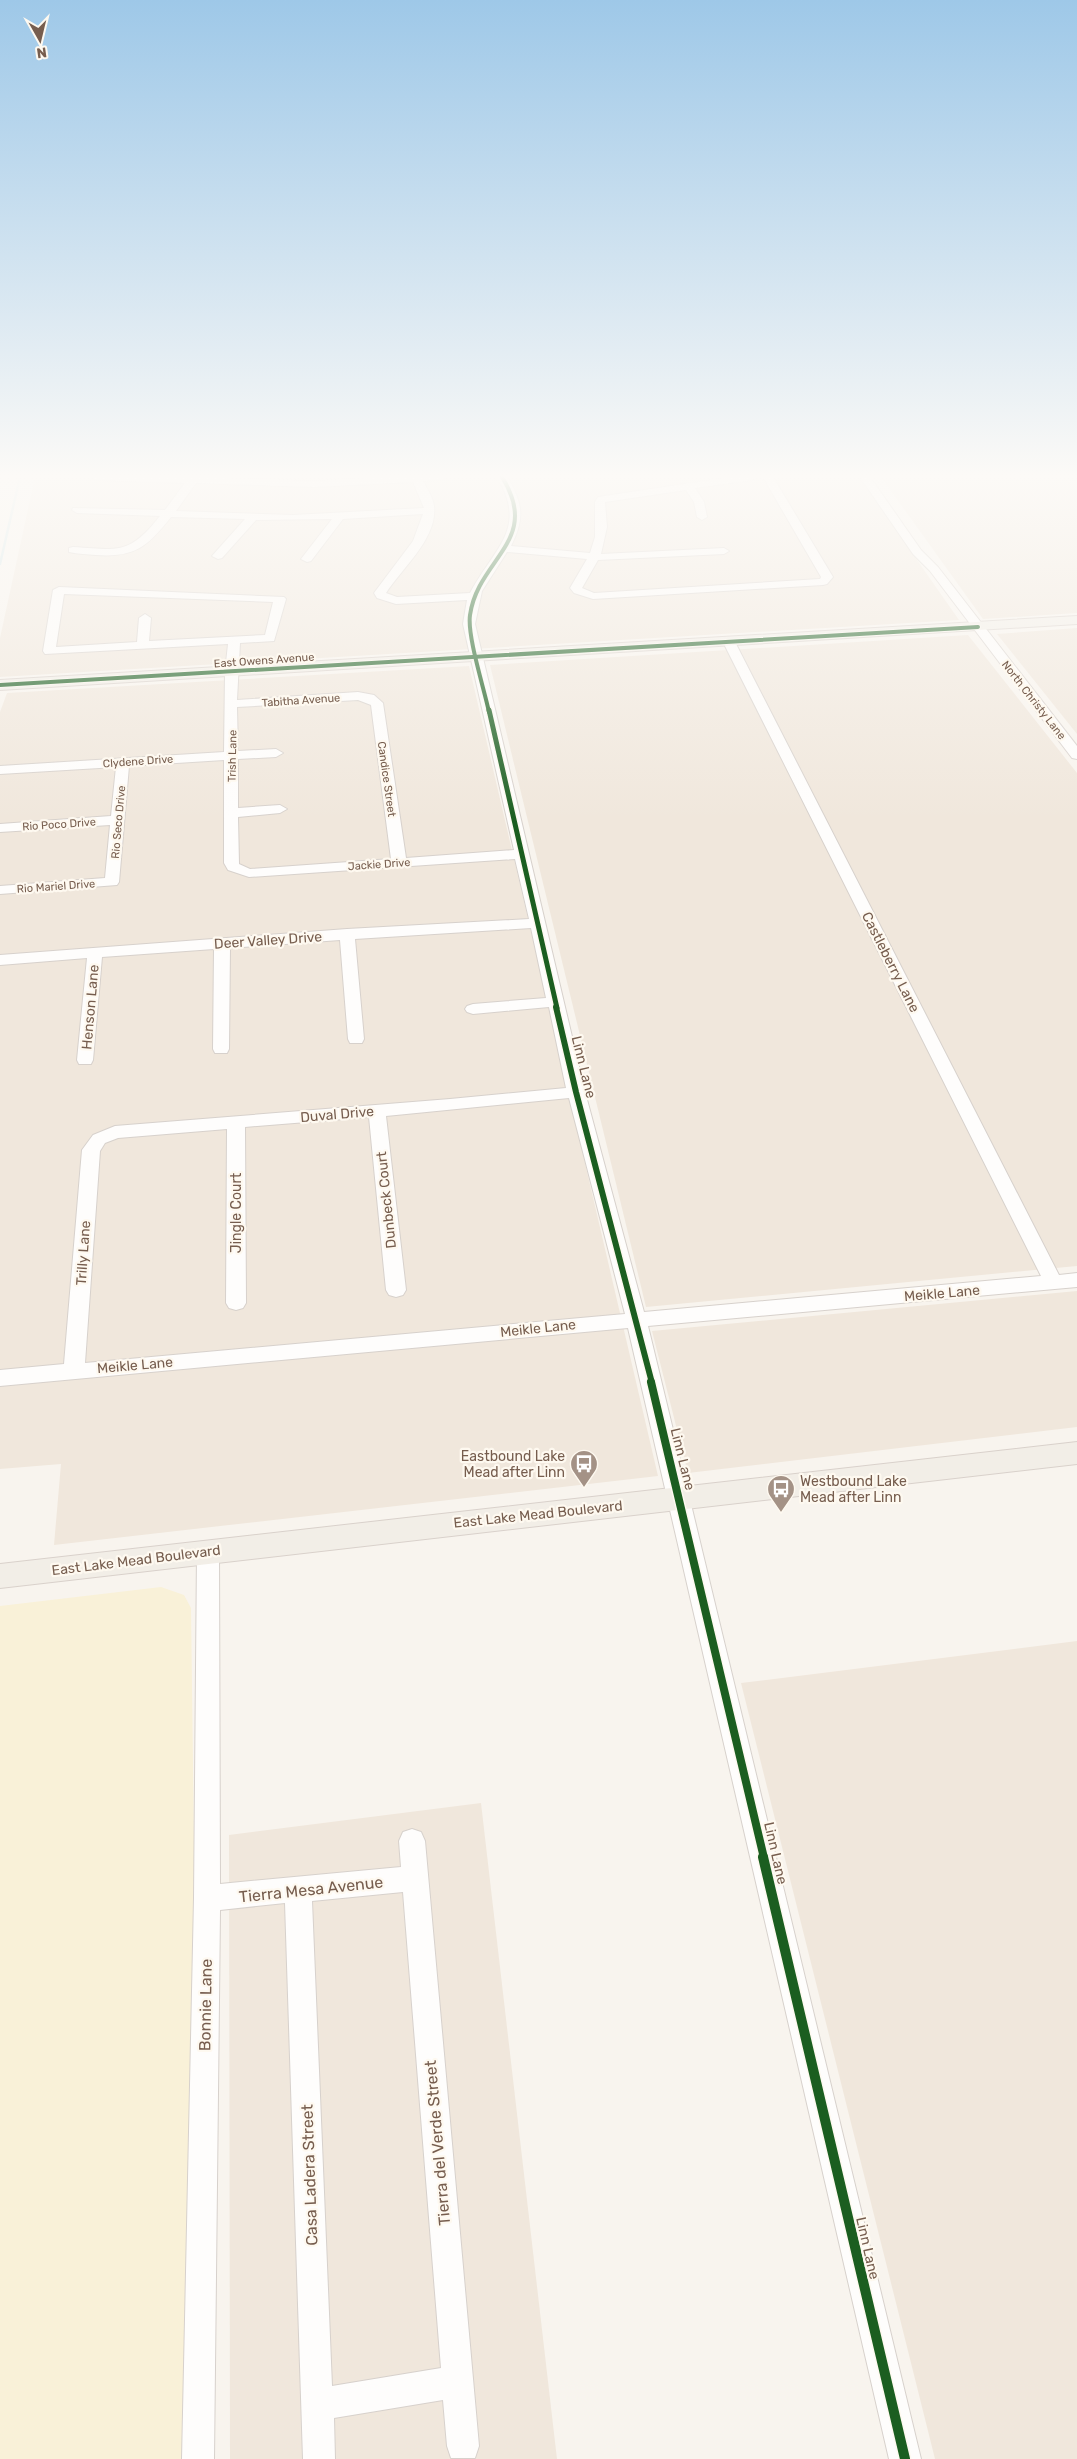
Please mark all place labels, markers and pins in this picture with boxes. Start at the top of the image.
place label: Eastbound Lake Mead after Linn [461,1448,565,1481]
bus stop icon: Eastbound Lake Mead after Linn [569,1449,599,1488]
place label: Westbound Lake Mead after Linn [800,1473,907,1506]
bus stop icon: Westbound Lake Mead after Linn [766,1474,796,1513]

